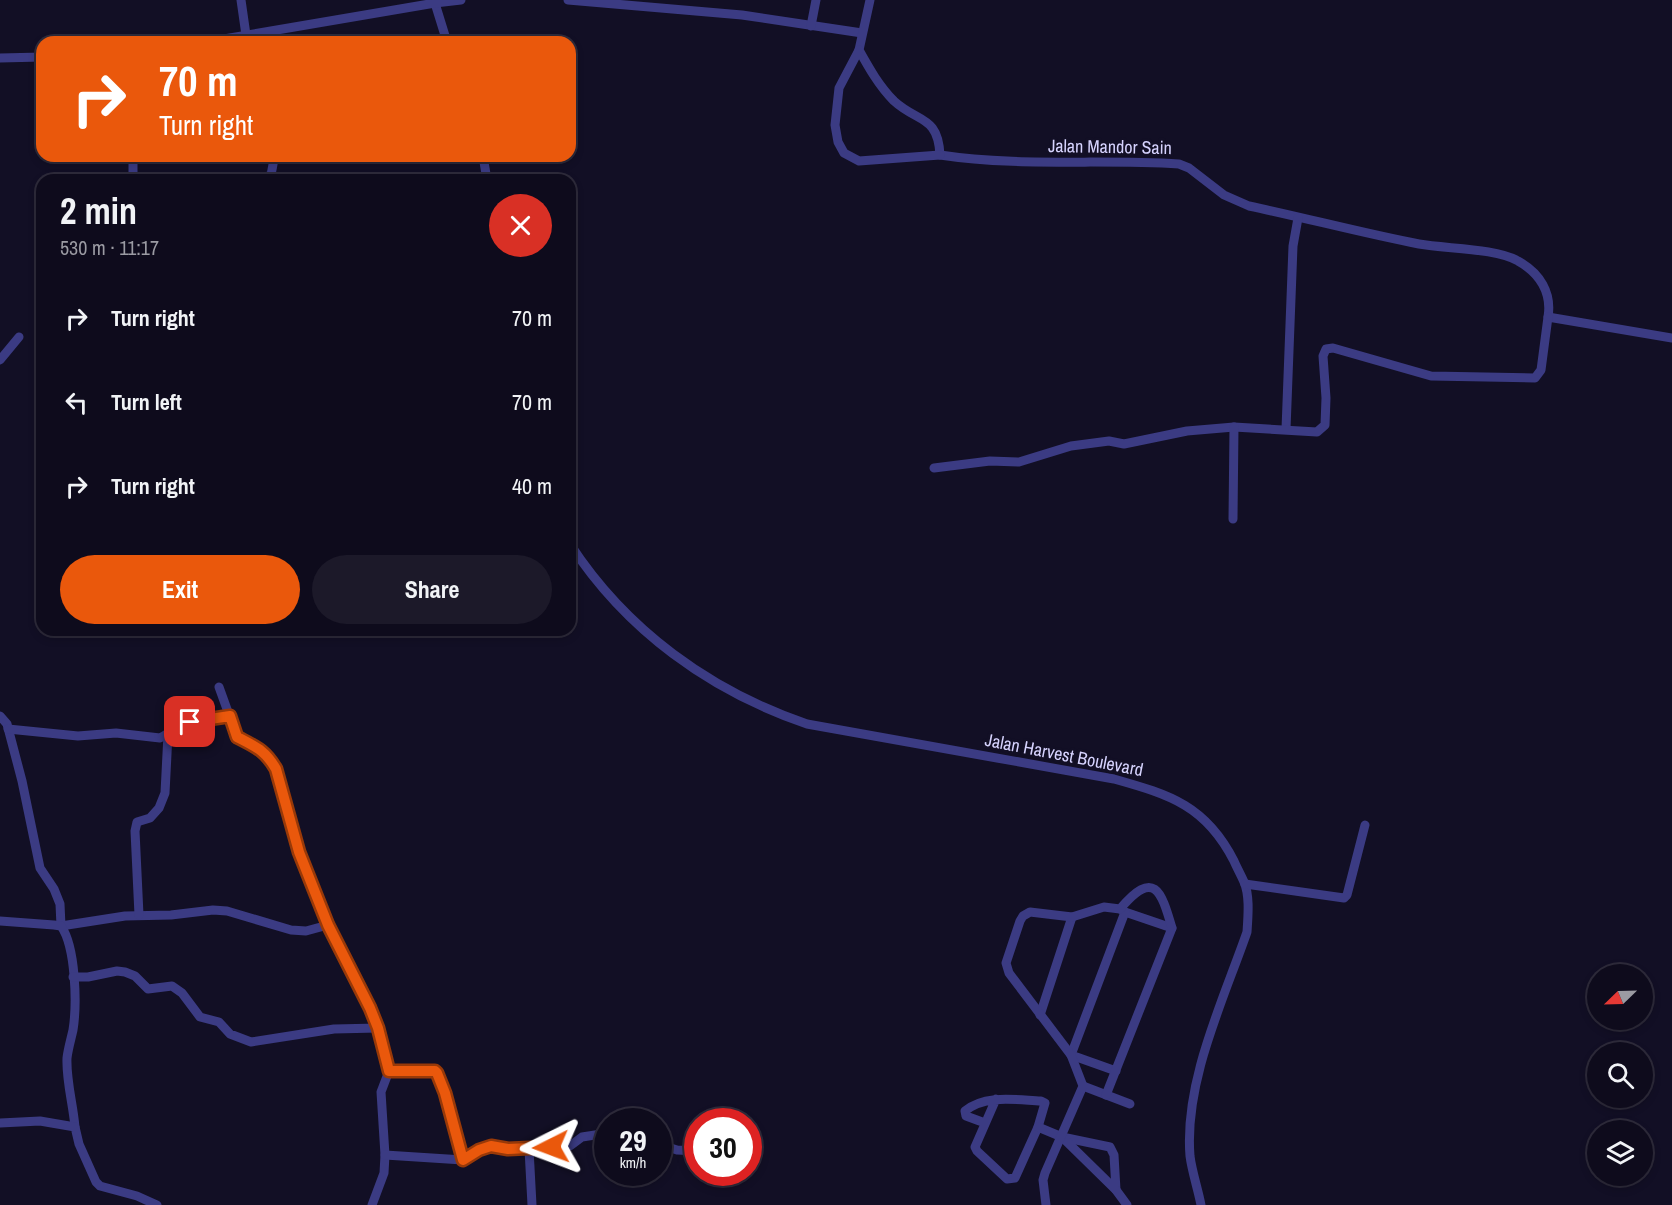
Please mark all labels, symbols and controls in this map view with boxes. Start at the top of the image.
text: 70 m [159,53,238,109]
icon: right [60,60,138,138]
text: Turn right [159,107,253,143]
street label: Jalan Mandor Sain [1048,133,1172,160]
text: 2 min [60,187,137,235]
button: close [489,194,552,257]
text: 530 m · 11:17 [60,234,159,261]
icon: right [60,302,93,335]
text: Turn right [111,303,195,333]
text: 70 m [512,303,552,333]
icon: left [60,386,93,419]
text: Turn left [111,387,182,417]
text: 70 m [512,387,552,417]
icon: right [60,470,93,503]
text: Turn right [111,471,195,501]
text: 40 m [512,471,552,501]
button: Exit [60,555,300,624]
button: Share [312,555,552,624]
pin [164,696,215,747]
icon: arrive [173,705,206,738]
street label: Jalan Harvest Boulevard [983,727,1145,782]
north arrow [1587,964,1653,1030]
map controls [1587,964,1653,1186]
button: search [1587,1042,1653,1108]
speed limit sign: 30 [684,1108,762,1186]
position arrow [519,1115,583,1179]
text: 29 [619,1120,647,1160]
button: layers [1587,1120,1653,1186]
text: km/h [620,1152,646,1173]

